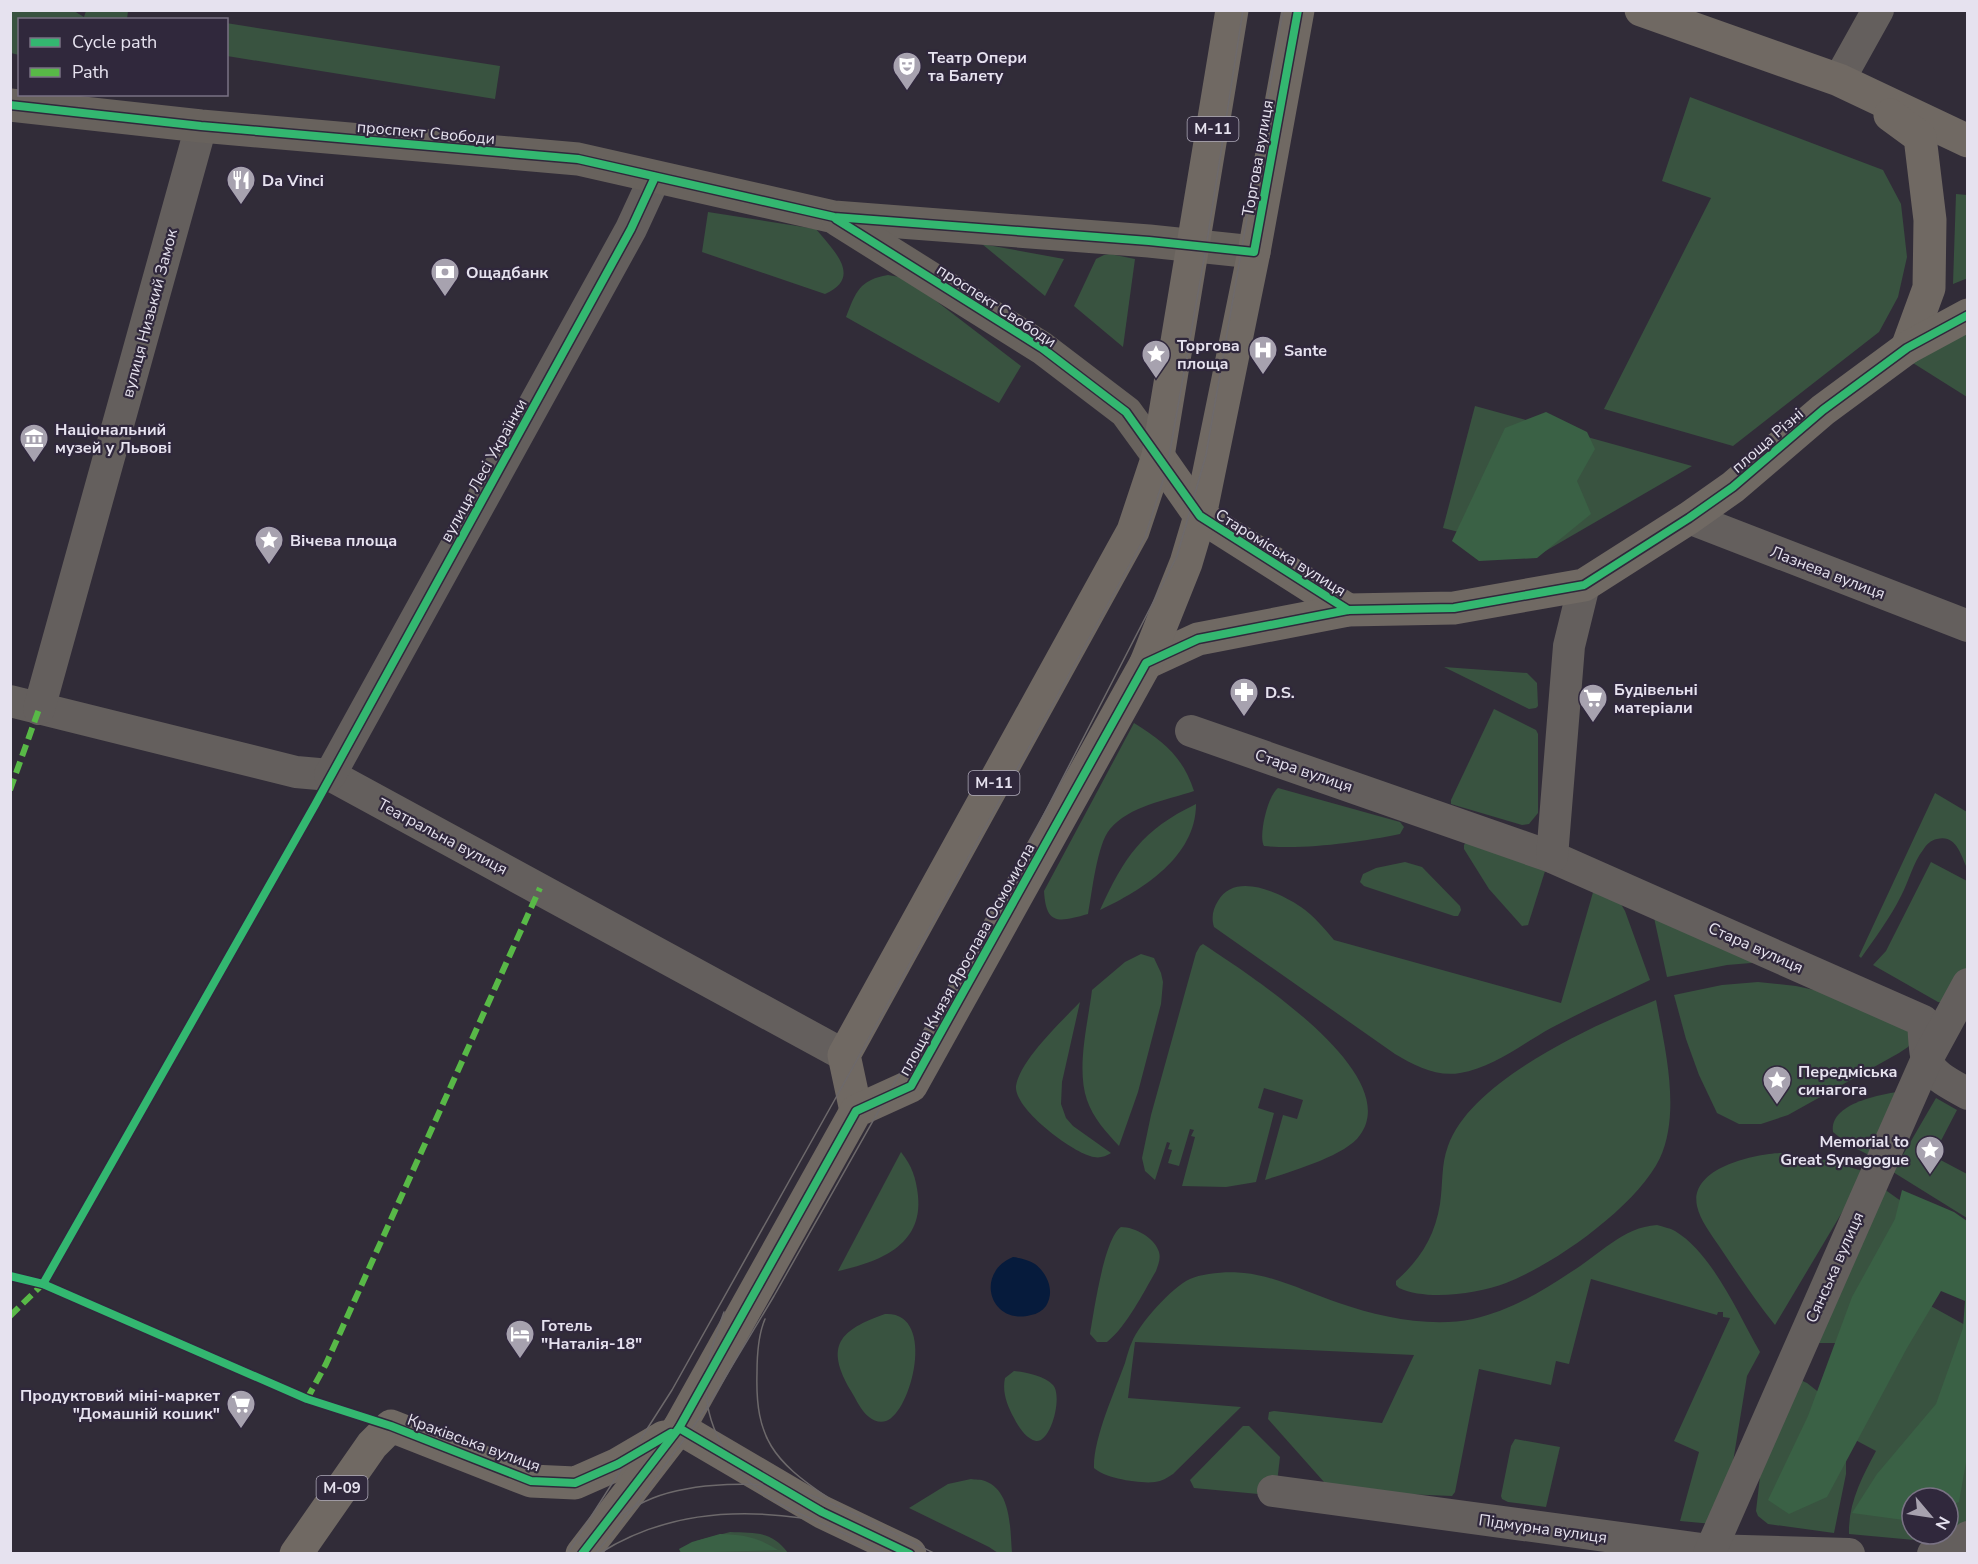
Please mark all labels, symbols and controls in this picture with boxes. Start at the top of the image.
legend [18,18,228,96]
text: Cycle path [72,30,157,54]
place label: Театр Опери та Балету [928,47,1027,87]
theatre icon: Театр Опери та Балету [891,50,923,92]
text: Path [72,60,109,84]
street label: Торгова вулиця [1237,98,1279,218]
street label: проспект Свободи [356,116,496,150]
road number: М-11 [1188,117,1238,141]
restaurant icon: Da Vinci [225,164,257,206]
place label: Da Vinci [262,170,324,192]
street label: вулиця Низький Замок [117,226,183,400]
bank icon: Ощадбанк [429,256,461,298]
street label: проспект Свободи [932,259,1061,353]
place label: Ощадбанк [466,262,549,284]
hospital icon: Sante [1247,334,1279,376]
place label: Торгова площа [1177,335,1240,375]
place icon: Торгова площа [1140,338,1172,380]
place label: Sante [1284,340,1327,362]
street label: вулиця Лесі Українки [435,395,532,546]
street label: площа Різні [1727,403,1808,478]
place label: Національний музей у Львові [55,419,171,459]
museum icon: Національний музей у Львові [18,422,50,464]
street label: Староміська вулиця [1211,504,1350,602]
place icon: Вічева площа [253,524,285,566]
place label: Вічева площа [290,530,397,552]
street label: Лазнева вулиця [1767,541,1888,605]
pharmacy icon: D.S. [1228,676,1260,718]
place label: Будівельні матеріали [1614,679,1698,719]
place label: D.S. [1265,682,1295,704]
supermarket icon: Будівельні матеріали [1577,682,1609,724]
street label: Стара вулиця [1252,744,1356,798]
road number: М-11 [968,771,1020,795]
street label: Театральна вулиця [374,793,511,880]
street label: площа Князя Ярослава Осмомисла [893,839,1040,1080]
street label: Стара вулиця [1704,917,1807,979]
place label: Передміська синагога [1798,1061,1898,1101]
place icon: Передміська синагога [1761,1064,1793,1106]
place label: Memorial to Great Synagogue [1780,1131,1909,1171]
place icon: Memorial to Great Synagogue [1914,1134,1946,1176]
street label: Сянська вулиця [1801,1208,1869,1326]
place label: Готель "Наталія-18" [541,1315,642,1355]
hotel icon: Готель "Наталія-18" [504,1318,536,1360]
place label: Продуктовий міні-маркет "Домашній кошик" [20,1385,220,1425]
supermarket icon: Продуктовий міні-маркет "Домашній кошик" [225,1388,257,1430]
street label: Краківська вулиця [404,1409,543,1477]
road number: М-09 [316,1476,368,1500]
north arrow [1900,1486,1960,1546]
street label: Підмурна вулиця [1477,1509,1608,1549]
text: N [1930,1512,1955,1533]

